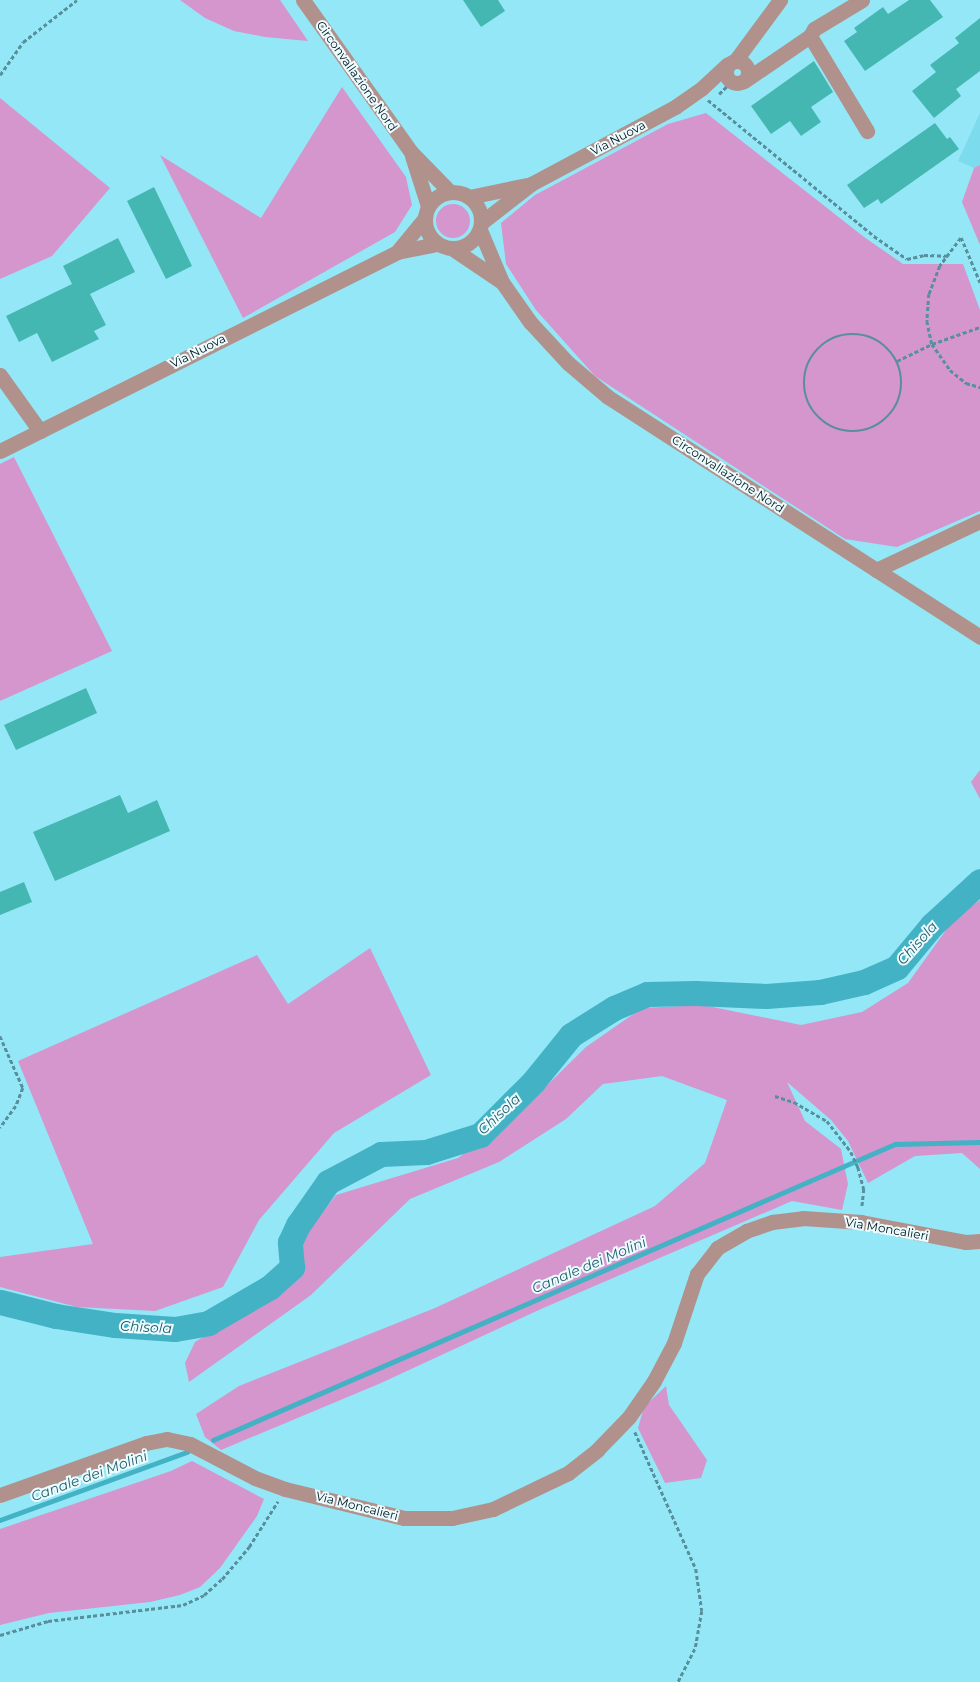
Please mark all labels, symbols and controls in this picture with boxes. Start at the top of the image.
street label: Circonvallazione Nord [314,18,400,134]
street label: Via Nuova [588,118,648,158]
street label: Via Nuova [168,331,228,371]
street label: Circonvallazione Nord [669,432,787,516]
water label: Chisola [893,918,941,968]
water label: Chisola [474,1090,524,1138]
street label: Via Moncalieri [844,1215,930,1243]
water label: Canale dei Molini [529,1233,649,1297]
water label: Chisola [120,1317,172,1337]
water label: Canale dei Molini [29,1447,149,1505]
street label: Via Moncalieri [314,1489,400,1523]

